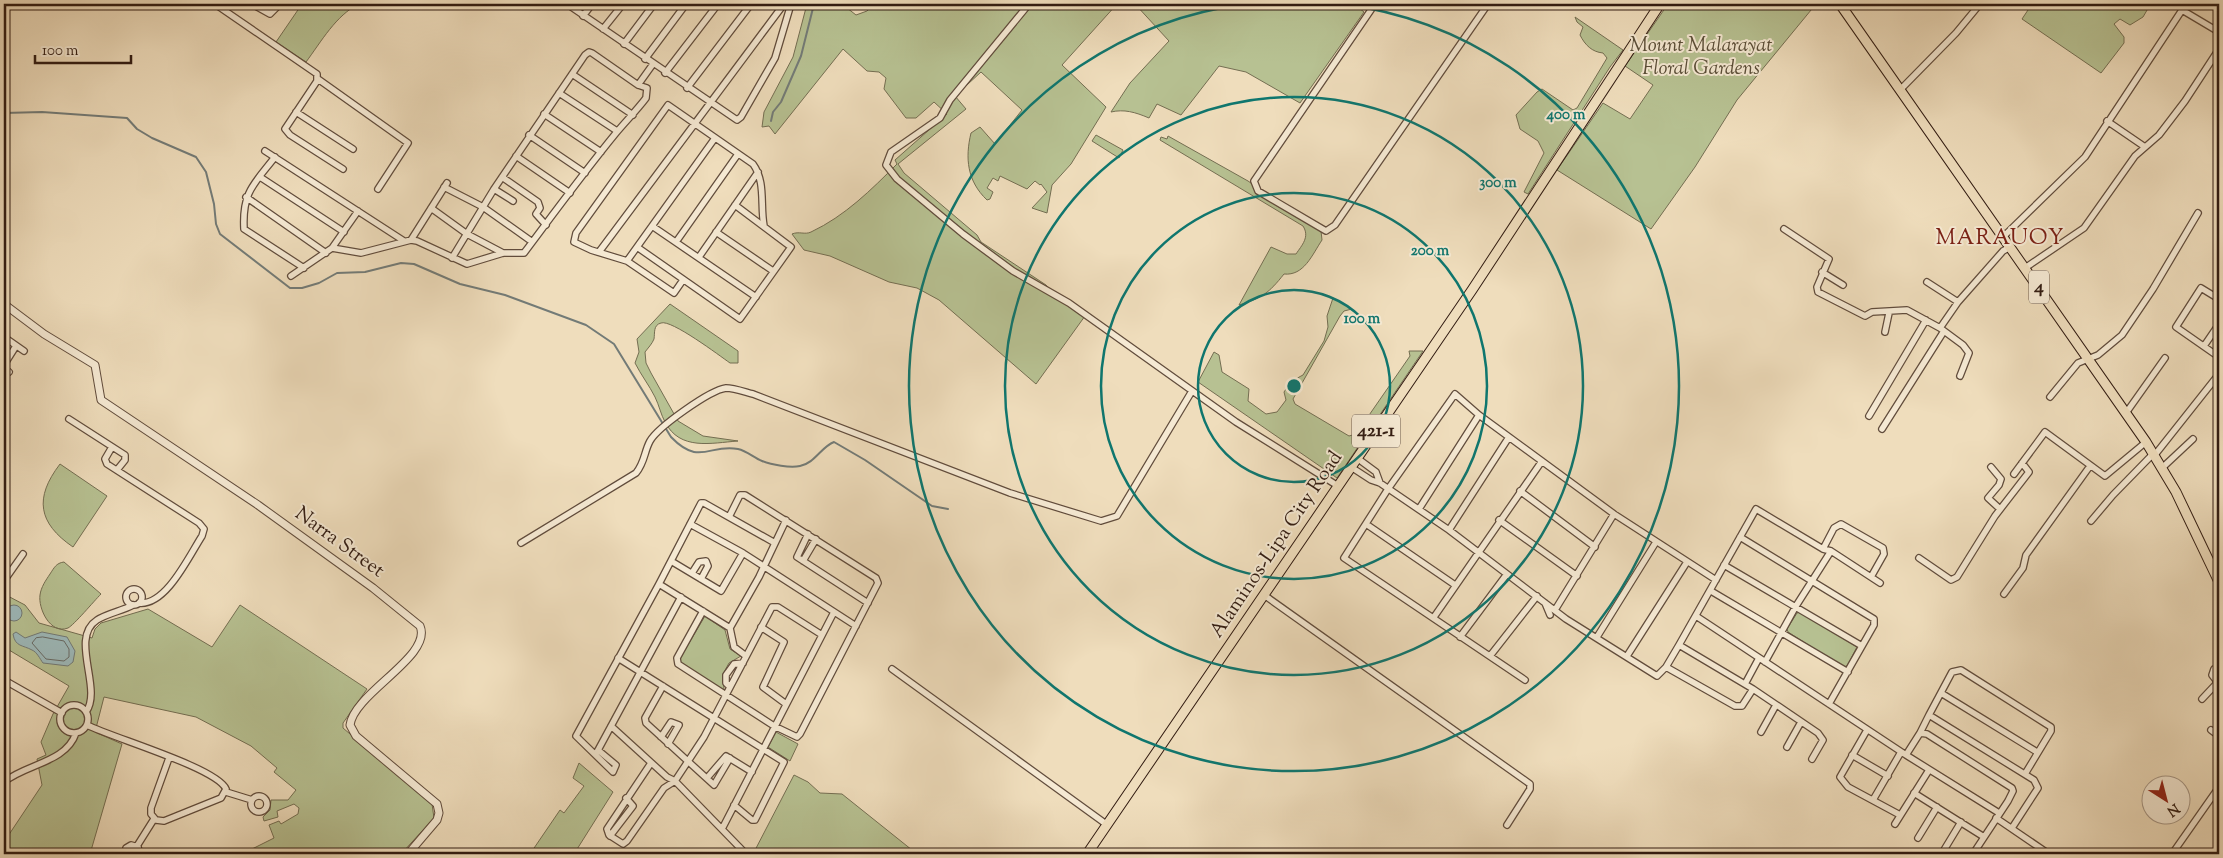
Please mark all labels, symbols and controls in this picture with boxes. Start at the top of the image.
scale bar [35,32,131,64]
park label: Mount Malarayat Floral Gardens [1630,32,1772,84]
text: 100 m [42,41,79,62]
text: 400 m [1546,105,1586,126]
text: 300 m [1479,173,1517,194]
district label: MARAUOY [1935,223,2065,255]
text: 200 m [1411,241,1450,262]
road number: 4 [2029,270,2049,304]
text: 100 m [1344,309,1381,330]
centre of rings [1285,377,1303,395]
road number: 421-1 [1352,414,1400,448]
street label: Alaminos-Lipa City Road [1203,446,1351,644]
street label: Narra Street [288,500,390,586]
north arrow [2140,776,2190,826]
text: N [2162,798,2183,820]

